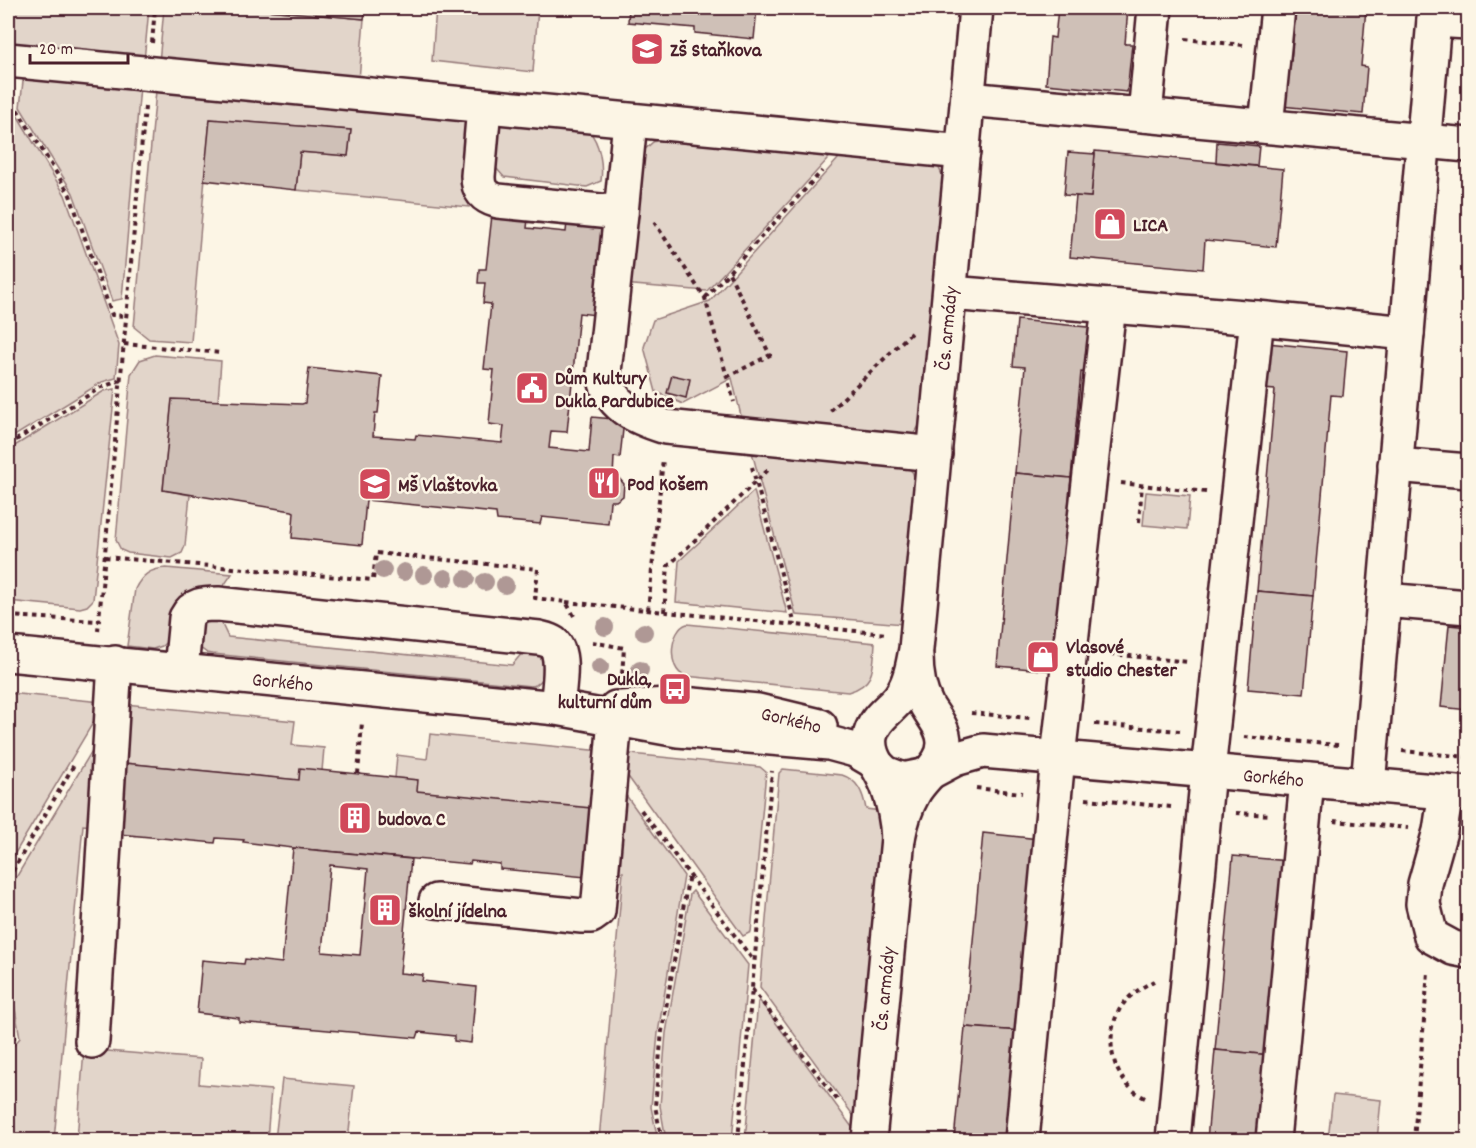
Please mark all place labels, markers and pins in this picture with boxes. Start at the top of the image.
school or university icon: ZŠ Staňkova [629,31,665,67]
place label: ZŠ Staňkova [670,38,762,66]
shop icon: LICA [1092,206,1128,242]
place label: LICA [1133,213,1168,241]
place label: Dům Kultury Dukla Pardubice [555,366,674,417]
public building icon: Dům Kultury Dukla Pardubice [514,370,550,406]
restaurant icon: Pod Košem [586,465,622,501]
school or university icon: MŠ Vlaštovka [357,466,393,502]
place label: Pod Košem [627,472,709,500]
place label: MŠ Vlaštovka [398,473,498,501]
place label: Vlasové studio Chester [1066,635,1177,686]
shop icon: Vlasové studio Chester [1025,639,1061,675]
place label: Dukla, kulturní dům [558,667,652,718]
bus stop icon: Dukla, kulturní dům [657,671,693,707]
building icon: budova C [337,800,373,836]
place label: budova C [378,807,446,835]
building icon: školní jídelna [367,892,403,928]
place label: školní jídelna [408,899,507,927]

